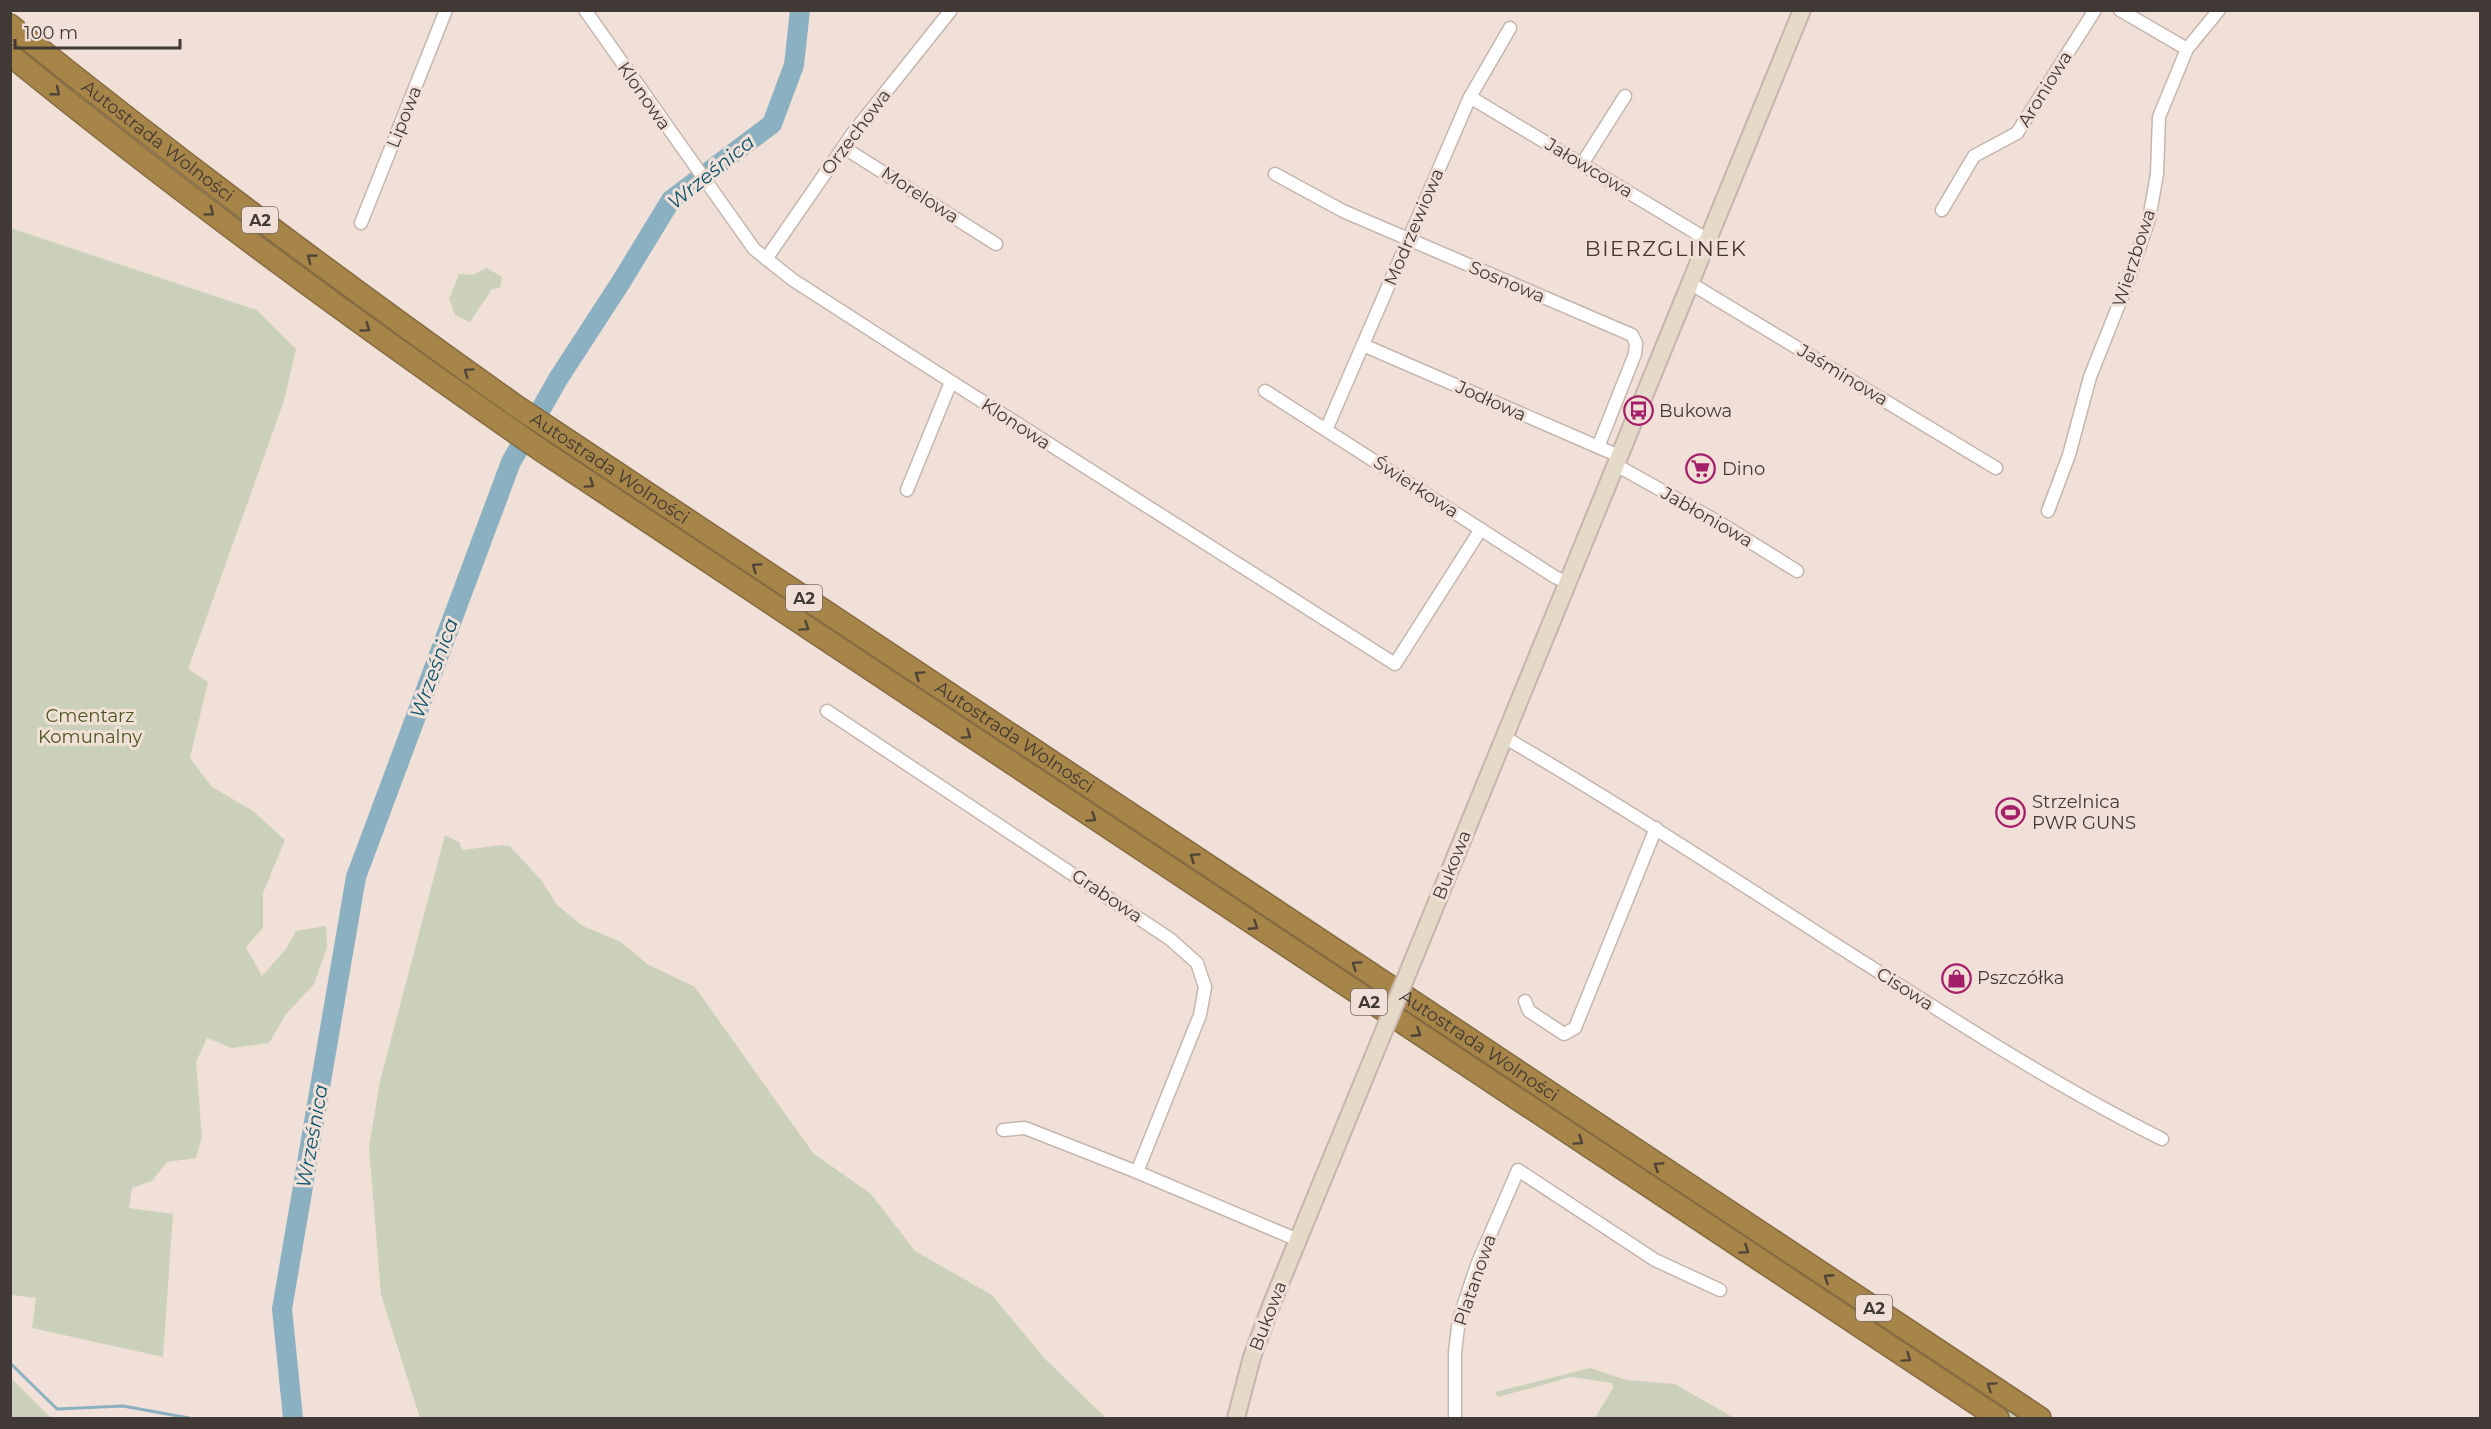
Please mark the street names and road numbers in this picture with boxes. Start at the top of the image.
street label: Aroniowa [2013,47,2077,131]
street label: Klonowa [613,58,675,134]
street label: Autostrada Wolności [77,76,238,207]
street label: Lipowa [382,83,426,151]
street label: Orzechowa [817,85,895,179]
street label: Jałowcowa [1540,133,1637,203]
street label: Morelowa [877,162,963,228]
street label: Modrzewiowa [1379,165,1449,289]
road number: A2 [242,207,278,233]
street label: Wierzbowa [2108,207,2160,309]
street label: Sosnowa [1466,256,1548,308]
street label: Jaśminowa [1793,339,1892,411]
street label: Jodłowa [1452,375,1530,426]
street label: Klonowa [977,393,1055,455]
street label: Autostrada Wolności [526,408,693,529]
street label: Świerkowa [1369,451,1463,523]
street label: Jabłoniowa [1656,481,1757,552]
road number: A2 [786,585,822,611]
street label: Autostrada Wolności [931,676,1098,798]
street label: Bukowa [1428,827,1476,903]
street label: Grabowa [1068,864,1146,928]
street label: Cisowa [1872,962,1938,1016]
street label: Autostrada Wolności [1396,985,1563,1106]
road number: A2 [1351,989,1387,1015]
street label: Platanowa [1449,1231,1501,1329]
street label: Bukowa [1245,1278,1291,1354]
road number: A2 [1856,1295,1892,1321]

